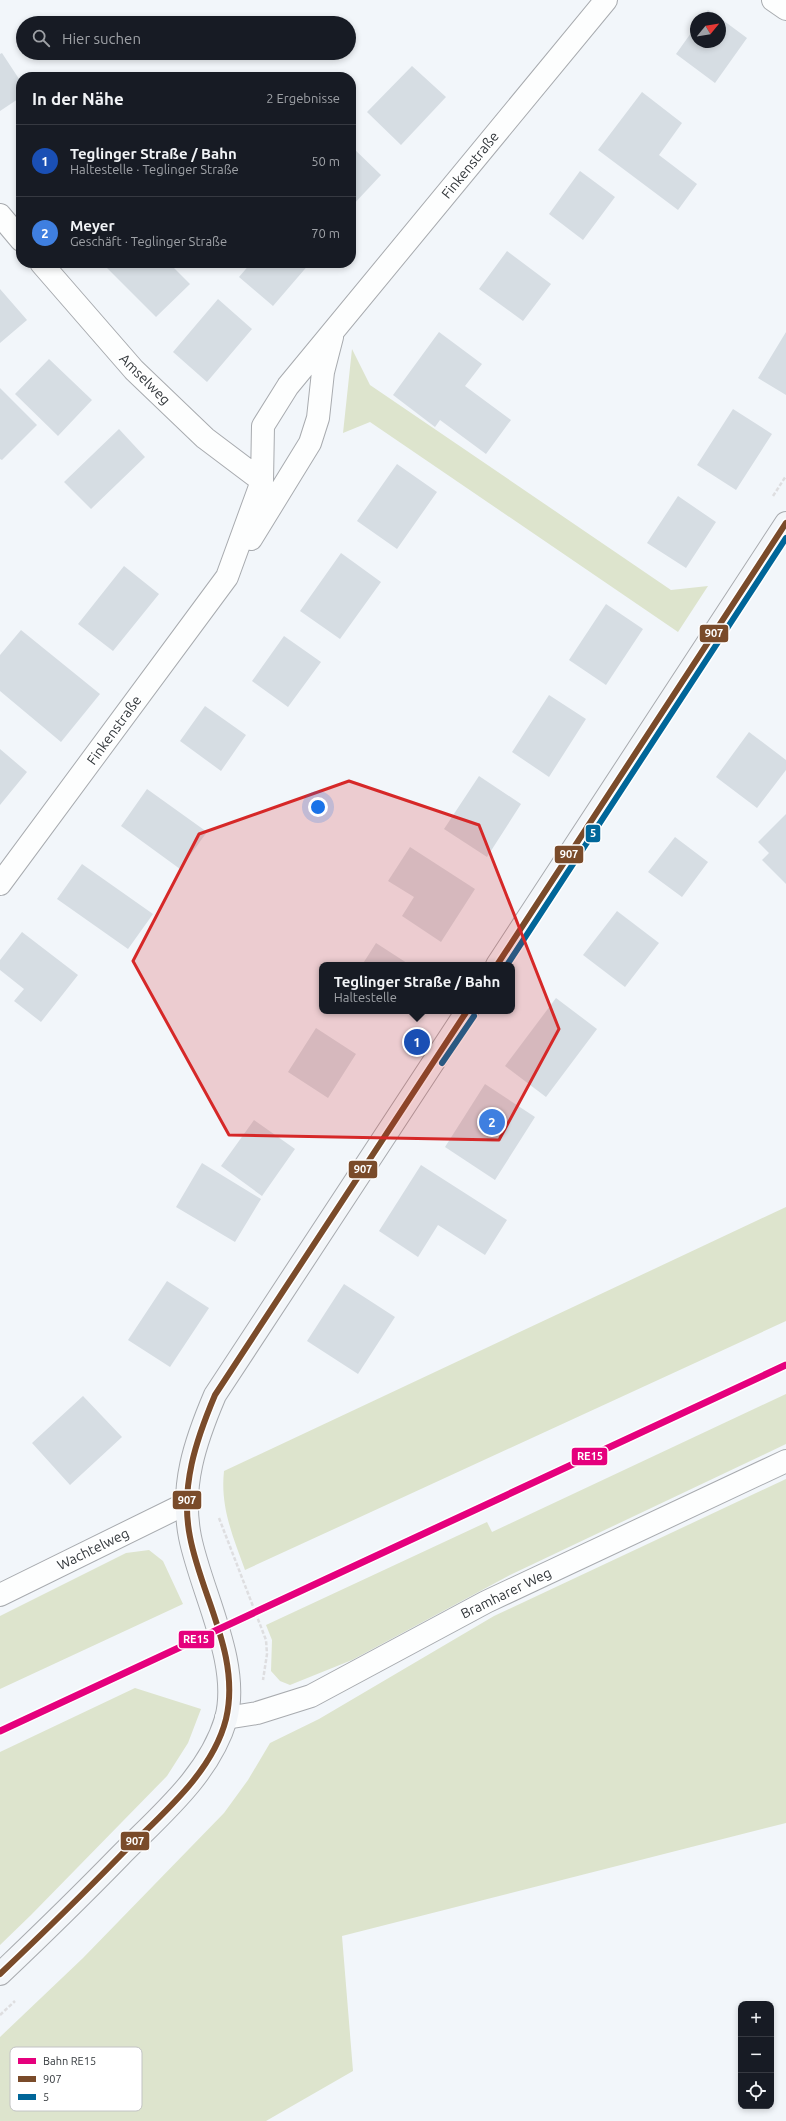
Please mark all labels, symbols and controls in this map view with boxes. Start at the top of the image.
north arrow [690,12,726,48]
search box [16,16,356,60]
icon: search [30,27,52,49]
text: Hier suchen [62,30,141,47]
text: In der Nähe [32,89,124,108]
text: 2 Ergebnisse [266,91,340,105]
street label: Finkenstraße [438,128,502,202]
text: Teglinger Straße / Bahn [70,145,237,162]
text: 1 [41,154,49,168]
text: 50 m [311,154,340,168]
text: Haltestelle · Teglinger Straße [70,162,239,176]
text: Meyer [70,217,115,234]
text: 2 [41,226,49,240]
text: 70 m [311,226,340,240]
text: Geschäft · Teglinger Straße [70,234,227,248]
street label: Amselweg [116,350,174,408]
line badge: 907 [699,624,729,643]
text: 907 [705,627,723,639]
street label: Finkenstraße [84,692,144,768]
your location [308,797,328,817]
line badge: 5 [585,824,601,843]
text: 5 [590,827,596,839]
line badge: 907 [554,845,584,864]
text: 907 [560,848,578,860]
popup [319,962,515,1014]
text: Teglinger Straße / Bahn [334,973,500,990]
text: Haltestelle [334,990,397,1004]
pin: 1 [404,1027,430,1057]
pin: 2 [479,1107,505,1137]
line badge: 907 [348,1160,378,1179]
text: 907 [354,1163,372,1175]
line badge: RE15 [571,1447,608,1466]
text: RE15 [577,1450,603,1462]
line badge: 907 [172,1490,202,1510]
text: 907 [178,1494,196,1506]
street label: Wachtelweg [55,1525,131,1573]
street label: Bramharer Weg [458,1564,554,1622]
line badge: RE15 [178,1630,215,1649]
text: RE15 [183,1633,209,1645]
line badge: 907 [120,1831,150,1851]
text: 907 [126,1835,144,1847]
map controls [738,2001,774,2109]
button: + [738,2001,774,2037]
button: − [738,2037,774,2073]
legend [10,2047,142,2111]
text: Bahn RE15 [43,2055,96,2067]
text: 907 [43,2073,62,2085]
button: locate [738,2073,774,2109]
text: 5 [43,2091,49,2103]

